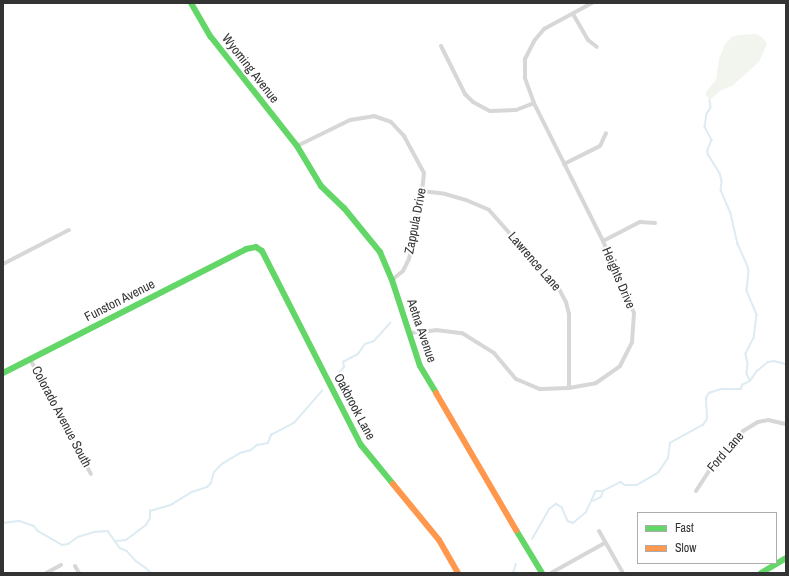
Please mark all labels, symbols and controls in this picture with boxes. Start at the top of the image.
street label: Wyoming Avenue [218,31,282,107]
street label: Zappula Drive [402,187,430,255]
street label: Lawrence Lane [504,229,564,295]
street label: Heights Drive [598,245,638,311]
street label: Funston Avenue [82,276,158,326]
street label: Aetna Avenue [403,297,439,365]
street label: Colorado Avenue South [28,363,94,471]
street label: Oakbrook Lane [330,371,378,443]
street label: Ford Lane [704,429,748,475]
legend [637,512,777,564]
text: Fast [675,520,694,536]
text: Slow [675,540,696,556]

